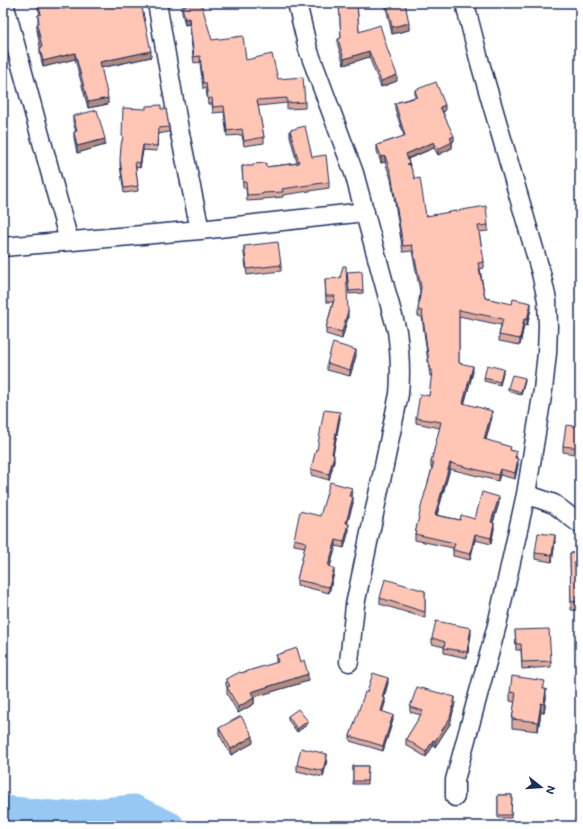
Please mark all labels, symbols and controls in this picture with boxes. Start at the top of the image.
north arrow [521,767,561,807]
text: N [543,784,559,796]

